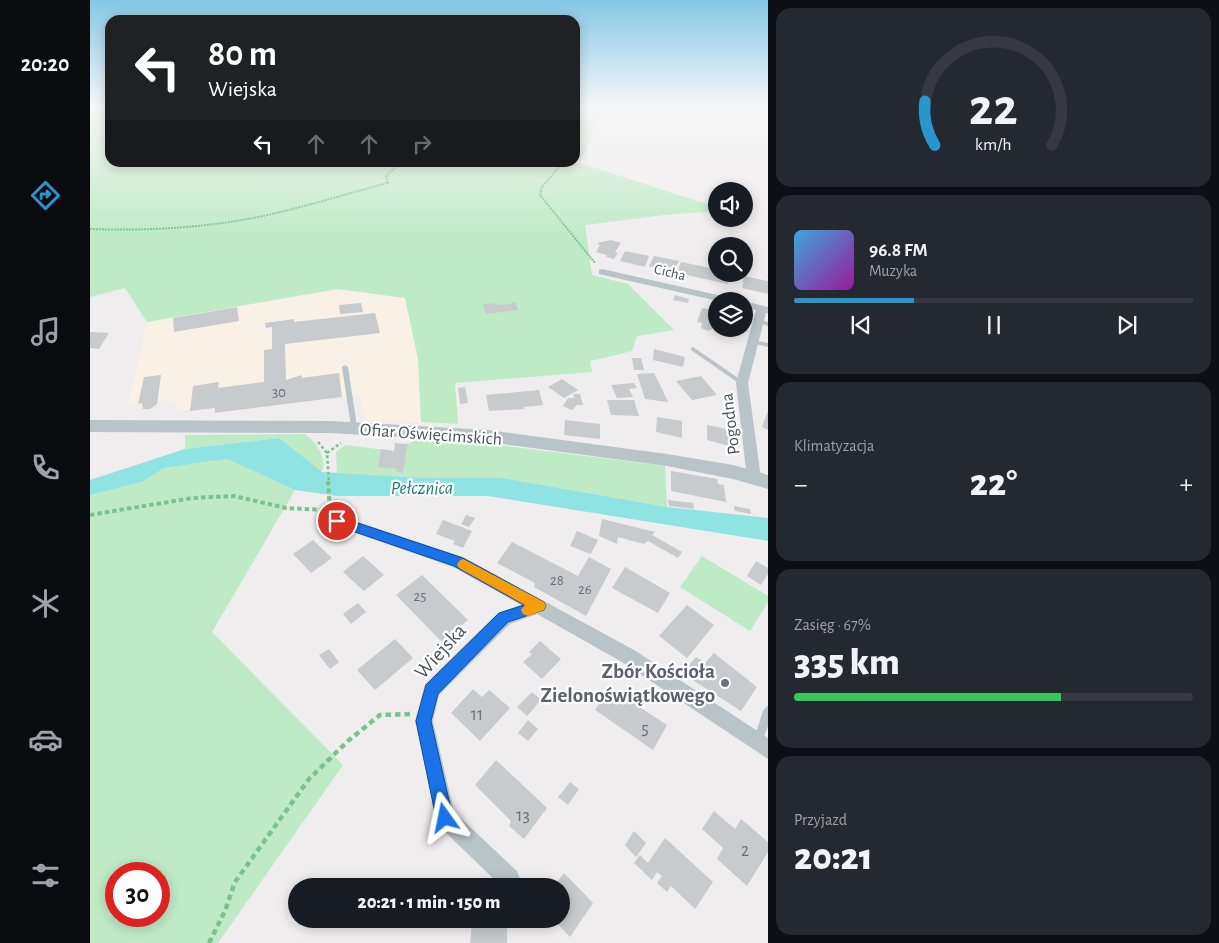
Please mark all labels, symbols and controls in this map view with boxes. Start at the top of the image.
icon: left [125,35,190,100]
text: 80 m [208,37,277,72]
text: 20:20 [21,53,69,75]
text: Wiejska [208,78,277,100]
text: 22 [969,82,1018,134]
icon: left [249,130,277,158]
icon: ahead [302,130,330,158]
icon: ahead [355,130,383,158]
icon: right [408,130,436,158]
text: km/h [975,136,1012,154]
icon: directions [28,178,63,213]
map controls [708,182,753,337]
button: sound [708,182,753,227]
button: search [708,237,753,282]
text: 96.8 FM [869,241,928,260]
street label: Cicha [653,262,687,283]
text: Muzyka [869,263,917,279]
button: layers [708,292,753,337]
icon: previous [847,311,875,339]
icon: pause [980,311,1008,339]
icon: next [1113,311,1141,339]
icon: music [28,314,63,349]
house number: 30 [272,385,286,400]
street label: Pogodna [718,392,744,456]
street label: Ofiar Oświęcimskich [359,421,503,449]
text: Klimatyzacja [794,438,874,454]
icon: phone [28,450,63,485]
text: 22° [970,465,1017,503]
text: − [794,471,807,499]
text: + [1180,471,1193,499]
water label: Pełcznica [391,479,453,498]
pin [316,500,358,542]
icon: arrive [323,507,351,535]
house number: 28 [550,573,564,588]
house number: 26 [578,582,592,597]
icon: climate [28,586,63,621]
house number: 25 [413,589,427,604]
text: Zasięg · 67% [794,617,871,633]
street label: Wiejska [411,620,470,683]
text: 335 km [794,644,900,682]
place label: Zbór Kościoła Zielonoświątkowego [540,661,715,706]
marker: Zbór Kościoła Zielonoświątkowego [719,677,731,689]
house number: 11 [471,706,483,724]
house number: 5 [641,720,649,738]
icon: car [28,722,63,757]
position arrow [418,791,470,843]
house number: 13 [516,807,530,825]
text: Przyjazd [794,812,847,828]
text: 20:21 [794,839,873,877]
house number: 2 [741,842,749,860]
icon: filters [28,858,63,893]
speed limit sign: 30 [105,862,170,927]
text: 20:21 · 1 min · 150 m [358,893,500,912]

